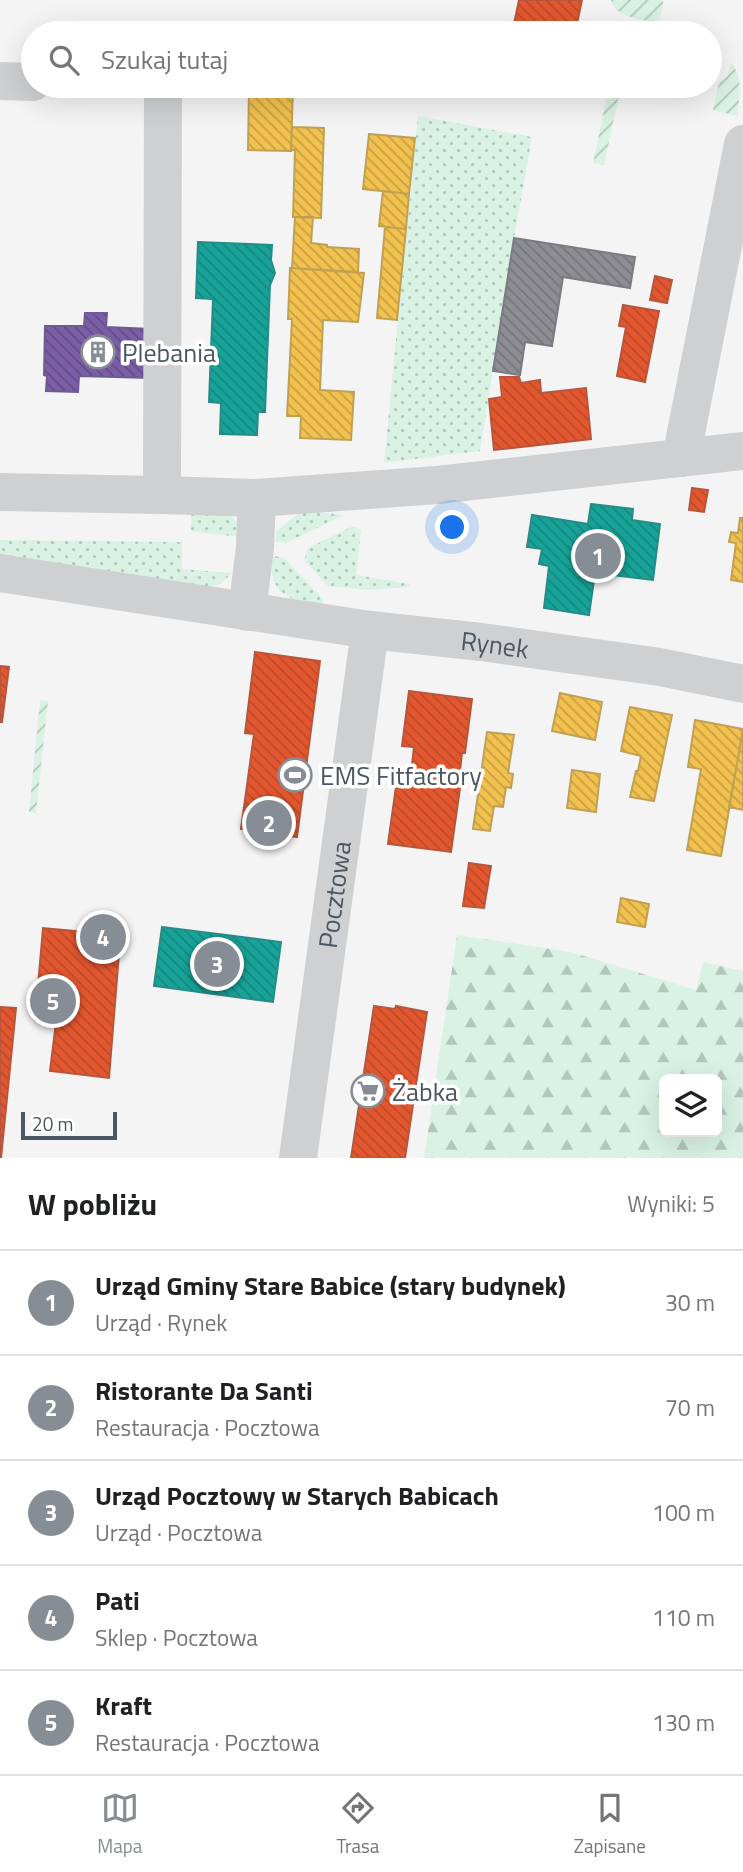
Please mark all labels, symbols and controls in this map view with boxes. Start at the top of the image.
search box [21,21,722,98]
text: Szukaj tutaj [101,40,228,79]
icon: search [45,41,83,79]
building icon: Plebania [79,333,117,371]
place label: Plebania [122,333,216,372]
your location [435,510,469,544]
pin: 1 [575,530,621,582]
street label: Rynek [459,620,531,668]
sports icon: EMS Fitfactory [276,756,314,794]
place label: EMS Fitfactory [320,756,482,795]
pin: 2 [246,797,292,849]
street label: Pocztowa [307,838,361,950]
pin: 4 [80,911,126,963]
pin: 3 [194,938,240,990]
pin: 5 [30,975,76,1027]
supermarket icon: Żabka [349,1072,387,1110]
place label: Żabka [392,1072,458,1111]
map controls [659,1074,722,1137]
button: layers [659,1074,722,1137]
scale bar [21,1109,117,1141]
text: 20 m [32,1109,73,1138]
text: W pobliżu [28,1181,157,1227]
text: Wyniki: 5 [627,1186,715,1221]
text: Urząd Gminy Stare Babice (stary budynek) [95,1266,566,1305]
text: 1 [45,1285,57,1320]
text: 30 m [665,1285,715,1320]
text: Urząd · Rynek [95,1305,227,1340]
text: Ristorante Da Santi [95,1371,313,1410]
text: 2 [45,1390,57,1425]
text: 70 m [665,1390,715,1425]
text: Restauracja · Pocztowa [95,1410,319,1445]
text: Urząd Pocztowy w Starych Babicach [95,1476,499,1515]
text: 3 [45,1495,57,1530]
text: 100 m [652,1495,715,1530]
text: Urząd · Pocztowa [95,1515,262,1550]
text: Pati [95,1581,140,1620]
text: 4 [45,1600,57,1635]
text: 110 m [652,1600,715,1635]
text: Sklep · Pocztowa [95,1620,258,1655]
text: Kraft [95,1686,152,1725]
text: 5 [45,1705,57,1740]
text: 130 m [652,1705,715,1740]
text: Restauracja · Pocztowa [95,1725,319,1760]
tab: Mapa [97,1789,142,1860]
tab: Trasa [337,1789,379,1860]
tab: Zapisane [574,1789,646,1860]

